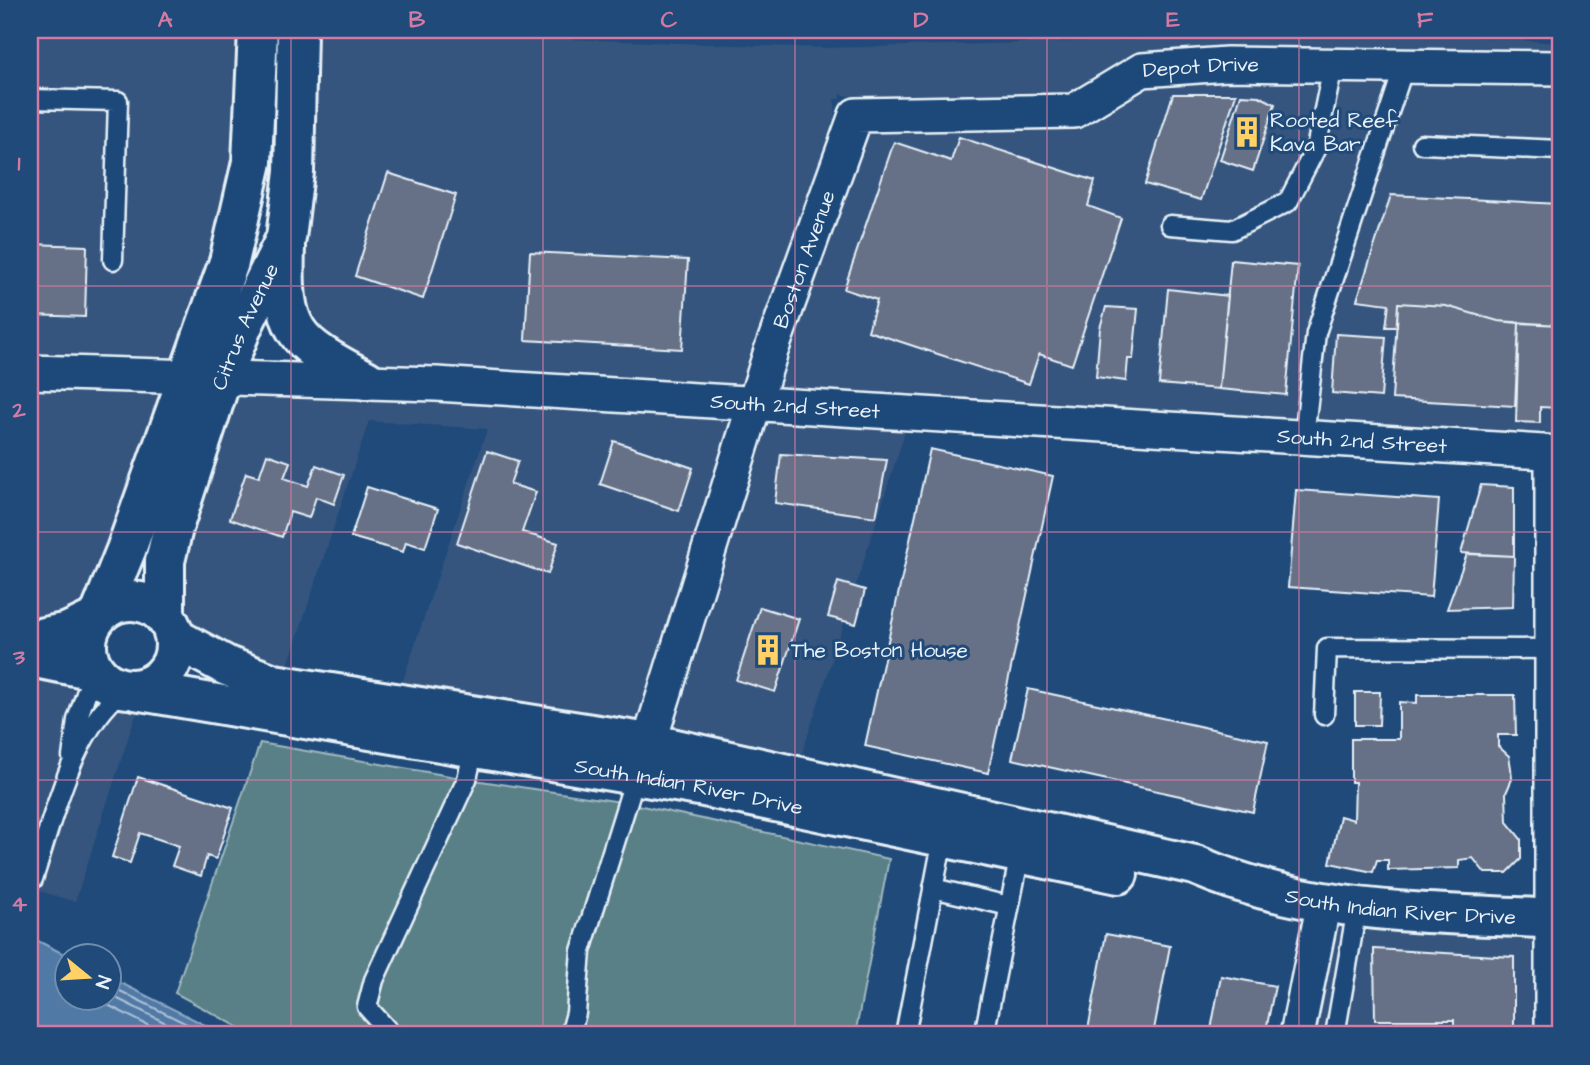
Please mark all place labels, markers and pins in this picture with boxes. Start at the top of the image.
place label: Rooted Reef Kava Bar [1270,106,1398,159]
building icon: Rooted Reef Kava Bar [1230,115,1264,149]
building icon: The Boston House [751,633,785,667]
place label: The Boston House [791,636,968,665]

